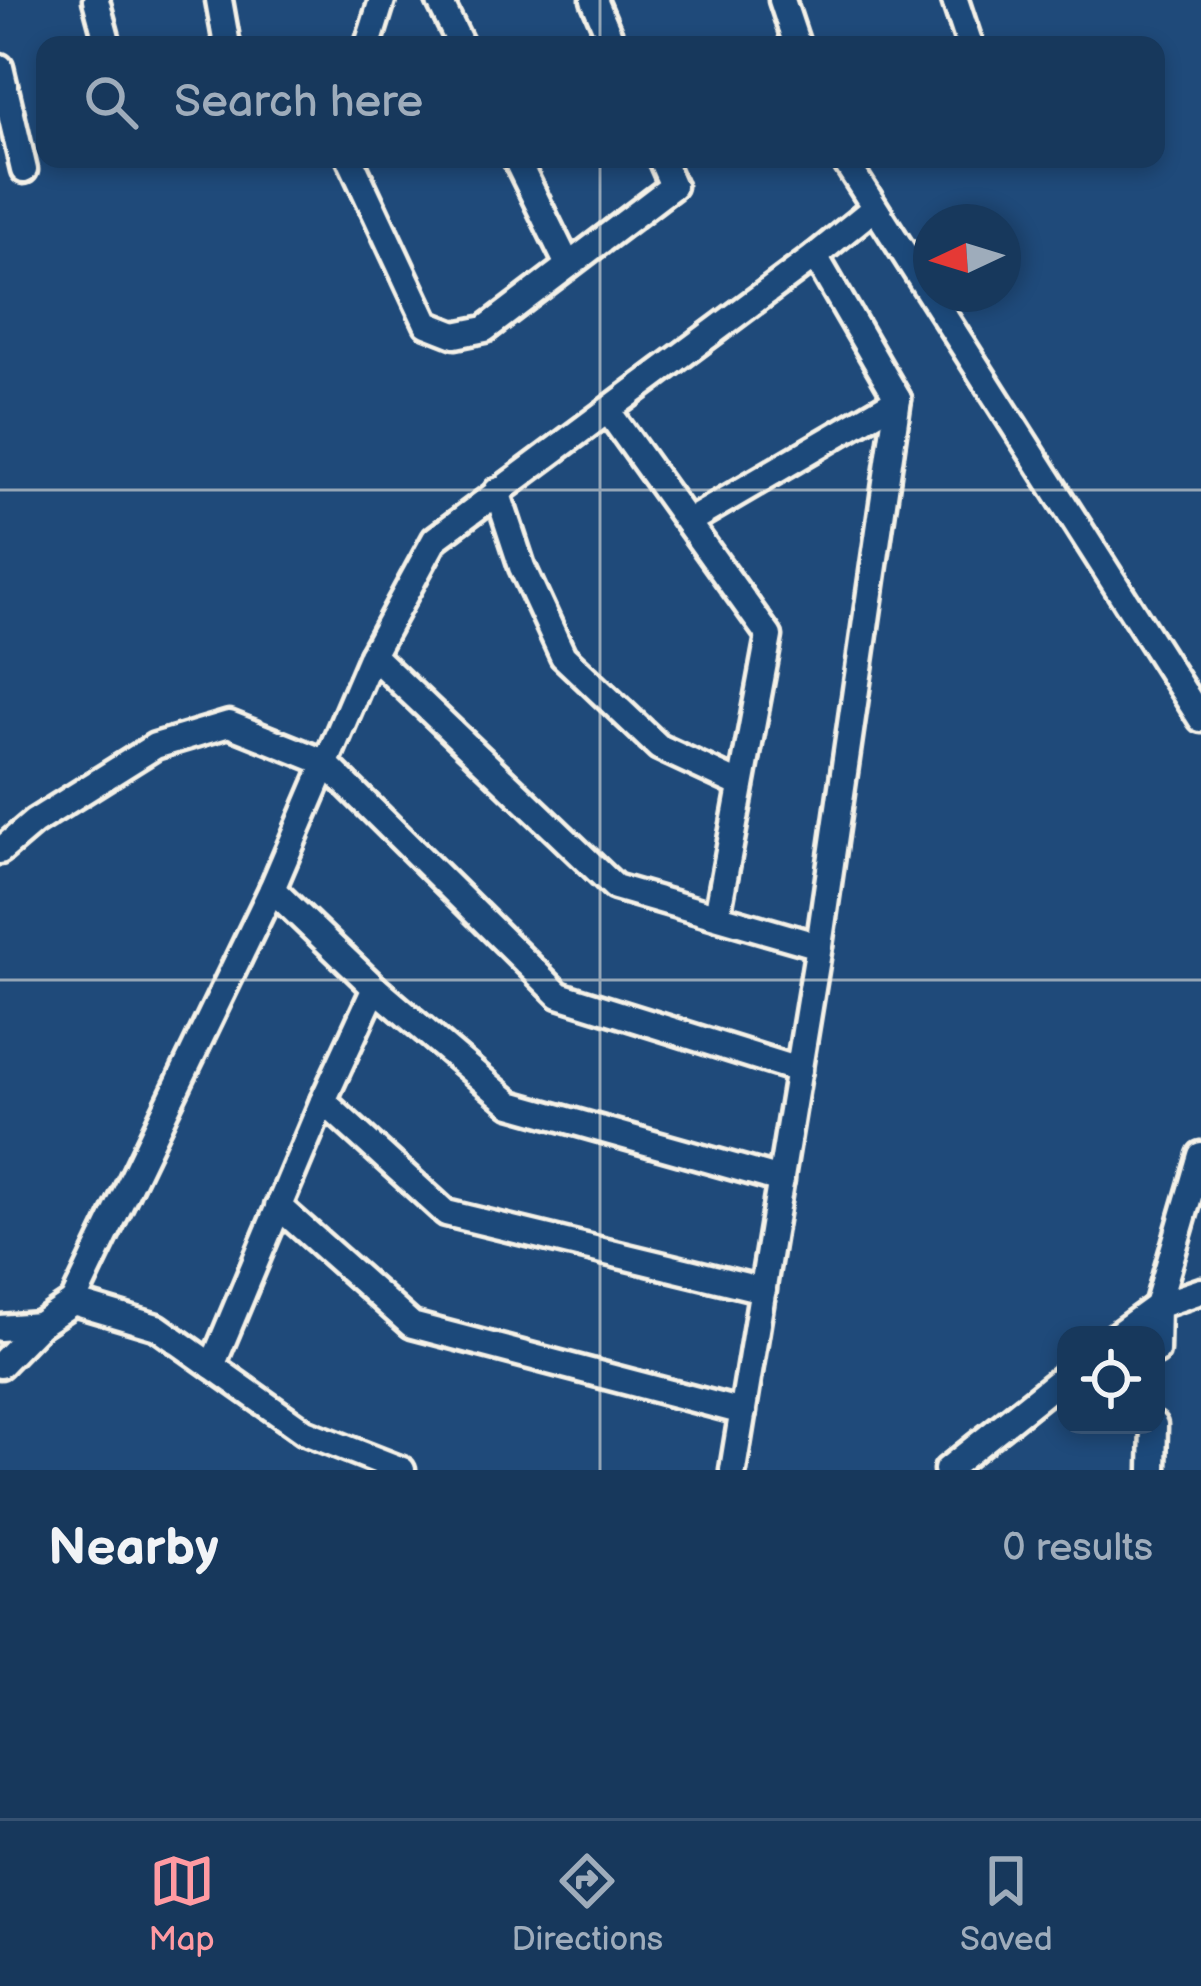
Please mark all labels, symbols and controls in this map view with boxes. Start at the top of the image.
search box [36,36,1165,168]
icon: search [78,69,144,135]
text: Search here [174,75,423,130]
north arrow [913,204,1021,312]
map controls [1057,1326,1165,1434]
button: locate [1057,1326,1165,1434]
text: Nearby [48,1518,219,1579]
text: 0 results [1002,1525,1153,1572]
tab: Map [148,1848,215,1960]
tab: Directions [511,1848,663,1960]
tab: Saved [960,1848,1053,1960]

